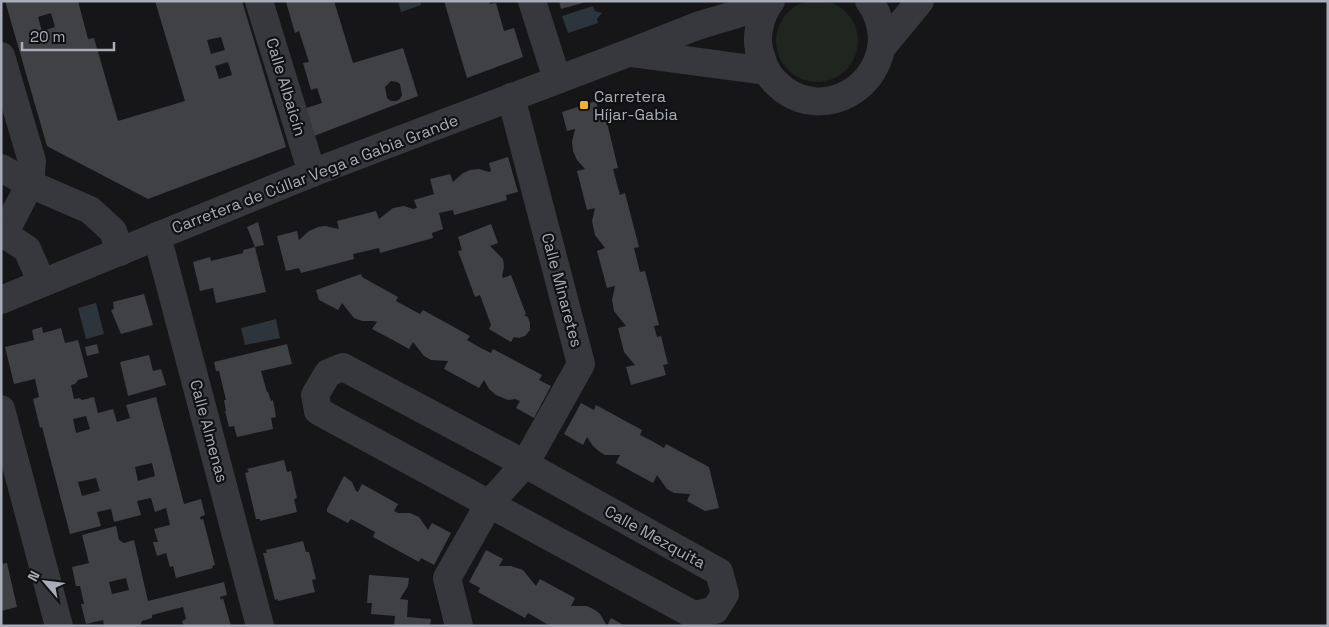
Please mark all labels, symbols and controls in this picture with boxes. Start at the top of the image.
scale bar [22,20,115,52]
text: 20 m [30,27,65,46]
street label: Calle Albaicín [261,35,311,139]
place label: Carretera Híjar-Gabia [594,86,678,125]
marker: Carretera Híjar-Gabia [578,99,590,111]
street label: Carretera de Cúllar Vega a Gabia Grande [169,110,461,238]
street label: Calle Minaretes [537,231,587,349]
street label: Calle Almenas [185,377,233,485]
street label: Calle Mezquita [601,501,709,573]
north arrow [20,557,70,607]
text: N [23,568,44,584]

